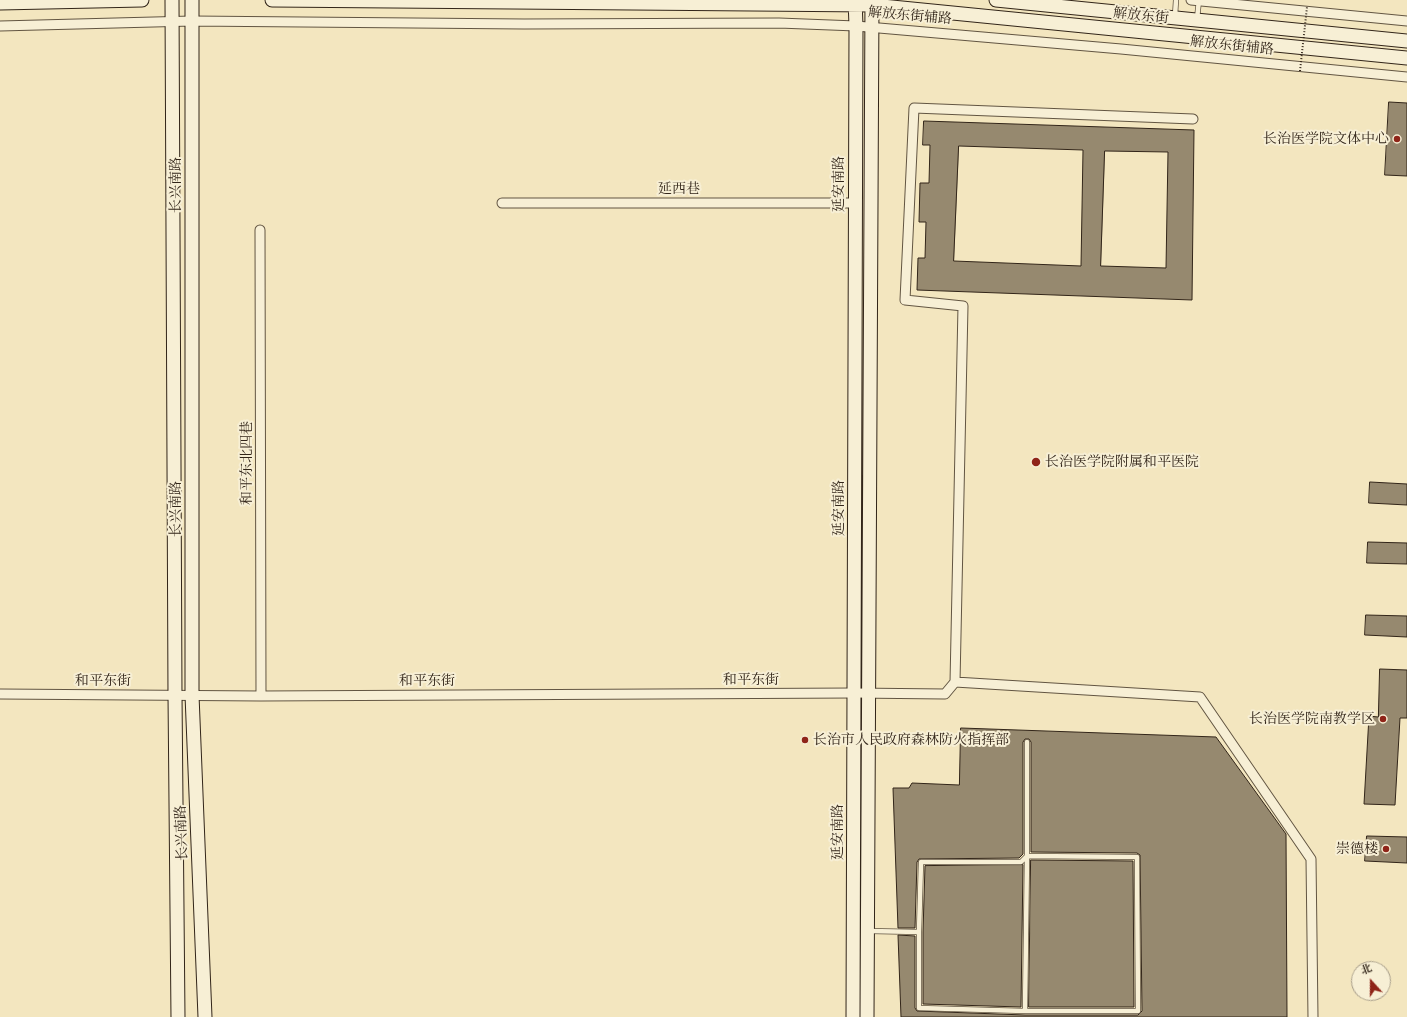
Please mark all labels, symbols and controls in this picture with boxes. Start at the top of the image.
street label: 解放东街辅路 [867,4,953,28]
street label: 解放东街 [1112,5,1170,27]
street label: 解放东街辅路 [1189,33,1275,59]
place label: 长治医学院文体中心 [1263,131,1389,147]
marker: 长治医学院文体中心 [1392,134,1402,144]
street label: 延安南路 [831,156,847,212]
street label: 长兴南路 [168,157,184,213]
street label: 延西巷 [658,181,700,197]
street label: 和平东北四巷 [239,421,255,505]
place label: 长治医学院附属和平医院 [1045,454,1199,470]
marker: 长治医学院附属和平医院 [1030,456,1042,468]
street label: 延安南路 [831,480,847,536]
street label: 长兴南路 [168,481,184,537]
street label: 和平东街 [723,672,779,688]
street label: 和平东街 [75,673,131,689]
street label: 和平东街 [399,673,455,689]
place label: 长治医学院南教学区 [1249,711,1375,727]
marker: 长治医学院南教学区 [1378,714,1388,724]
place label: 长治市人民政府森林防火指挥部 [813,732,1009,748]
marker: 长治市人民政府森林防火指挥部 [800,735,810,745]
street label: 延安南路 [830,804,846,860]
street label: 长兴南路 [173,805,191,861]
place label: 崇德楼 [1336,841,1378,857]
marker: 崇德楼 [1381,844,1391,854]
north arrow [1351,961,1391,1001]
text: 北 [1360,963,1374,977]

